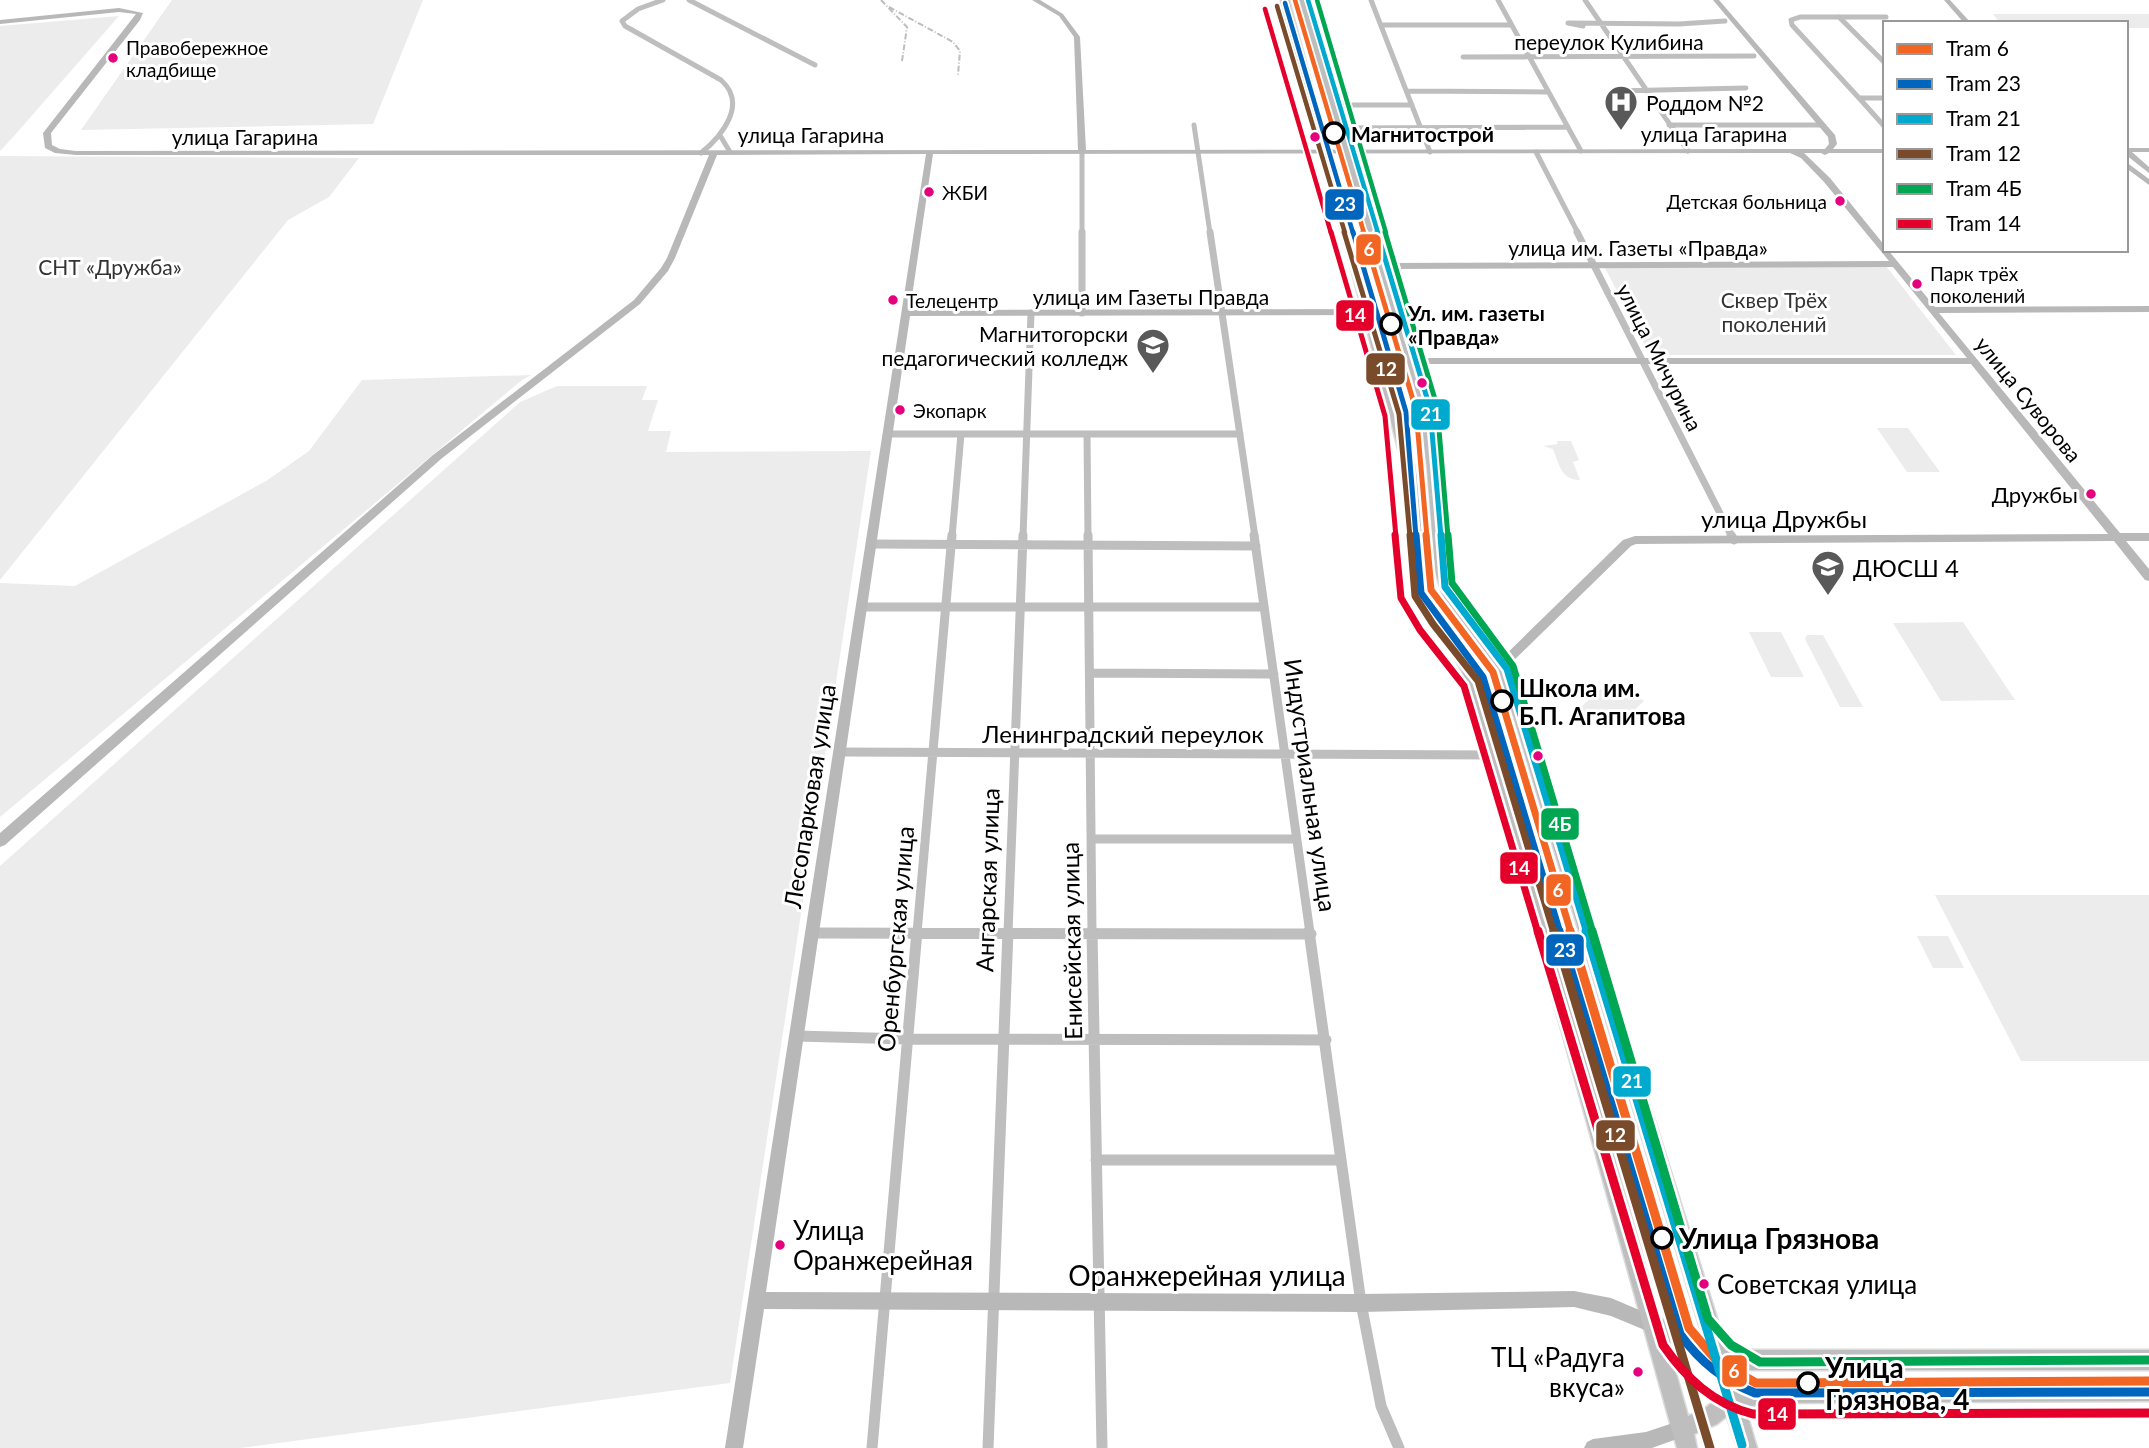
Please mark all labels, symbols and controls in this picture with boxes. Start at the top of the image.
legend [1883,21,2128,252]
street label: переулок Кулибина [1514,29,1704,54]
text: Tram 6 [1946,35,2009,60]
place label: Правобережное кладбище [126,36,268,81]
marker: Правобережное кладбище [106,51,120,65]
text: Tram 23 [1946,70,2021,95]
hospital icon: Роддом №2 [1602,83,1640,132]
place label: Роддом №2 [1646,90,1764,115]
text: Tram 21 [1946,105,2021,130]
place label: Магнитострой [1351,121,1494,146]
street label: улица Гагарина [1641,121,1787,146]
street label: улица Гагарина [738,122,884,147]
marker: Магнитострой [1323,122,1345,144]
street label: улица Гагарина [172,124,318,149]
unlabelled marker [1308,130,1322,144]
text: Tram 12 [1946,140,2021,165]
text: Tram 4Б [1946,175,2022,200]
place label: ЖБИ [942,181,988,204]
marker: ЖБИ [922,185,936,199]
line badge: 23 [1324,188,1365,221]
place label: Детская больница [1667,190,1827,213]
text: 23 [1334,192,1356,215]
marker: Детская больница [1833,194,1847,208]
text: Tram 14 [1946,210,2021,235]
line badge: 6 [1355,233,1382,266]
street label: улица им. Газеты «Правда» [1508,235,1768,260]
text: 6 [1363,237,1375,260]
park label: СНТ «Дружба» [38,254,182,279]
place label: Парк трёх поколений [1930,262,2025,307]
marker: Парк трёх поколений [1910,277,1924,291]
street label: улица Мичурина [1612,279,1708,435]
street label: улица им Газеты Правда [1033,284,1269,309]
park label: Сквер Трёх поколений [1721,287,1828,336]
place label: Телецентр [906,289,998,312]
marker: Телецентр [886,293,900,307]
line badge: 14 [1335,299,1375,332]
place label: Ул. им. газеты «Правда» [1407,300,1545,349]
text: 14 [1344,303,1366,326]
marker: Ул. им. газеты «Правда» [1380,313,1402,335]
place label: Магнитогорски педагогический колледж [881,321,1128,370]
school or university icon: Магнитогорски педагогический колледж [1134,326,1172,375]
street label: улица Суворова [1971,331,2087,467]
line badge: 12 [1365,352,1406,386]
text: 12 [1375,357,1397,380]
unlabelled marker [1415,376,1429,390]
line badge: 21 [1410,398,1451,431]
place label: Экопарк [913,399,987,422]
text: 21 [1420,402,1442,425]
marker: Экопарк [893,403,907,417]
place label: Дружбы [1992,481,2078,508]
marker: Дружбы [2084,487,2098,501]
street label: улица Дружбы [1701,504,1867,533]
school or university icon: ДЮСШ 4 [1809,548,1847,597]
place label: ДЮСШ 4 [1853,553,1959,582]
street label: Индустриальная улица [1279,657,1343,913]
place label: Школа им. Б.П. Агапитова [1519,673,1686,730]
street label: Лесопарковая улица [777,682,841,911]
marker: Школа им. Б.П. Агапитова [1491,690,1513,712]
street label: Ленинградский переулок [981,719,1264,748]
unlabelled marker [1531,749,1545,763]
street label: Ангарская улица [969,787,1005,973]
line badge: 4Б [1540,807,1580,841]
text: 4Б [1549,812,1572,835]
street label: Оренбургская улица [871,825,919,1053]
street label: Енисейская улица [1055,842,1087,1040]
line badge: 14 [1499,851,1539,885]
text: 14 [1508,856,1530,879]
line badge: 6 [1545,873,1572,907]
text: 6 [1552,878,1564,901]
line badge: 23 [1545,933,1585,967]
text: 23 [1554,938,1576,961]
line badge: 21 [1612,1065,1652,1098]
text: 21 [1621,1069,1643,1092]
line badge: 12 [1595,1119,1636,1152]
text: 12 [1604,1123,1626,1146]
place label: Улица Оранжерейная [793,1214,973,1276]
place label: Улица Грязнова [1678,1221,1879,1255]
marker: Улица Грязнова [1651,1227,1673,1249]
marker: Улица Оранжерейная [773,1238,787,1252]
street label: Оранжерейная улица [1068,1258,1346,1292]
place label: Советская улица [1717,1268,1917,1300]
marker: Советская улица [1697,1277,1711,1291]
place label: ТЦ «Радуга вкуса» [1491,1341,1625,1403]
place label: Улица Грязнова, 4 [1824,1350,1969,1416]
line badge: 6 [1721,1354,1748,1388]
text: 6 [1728,1359,1740,1382]
marker: ТЦ «Радуга вкуса» [1631,1365,1645,1379]
marker: Улица Грязнова, 4 [1797,1372,1819,1394]
line badge: 14 [1757,1397,1797,1431]
text: 14 [1766,1402,1788,1425]

